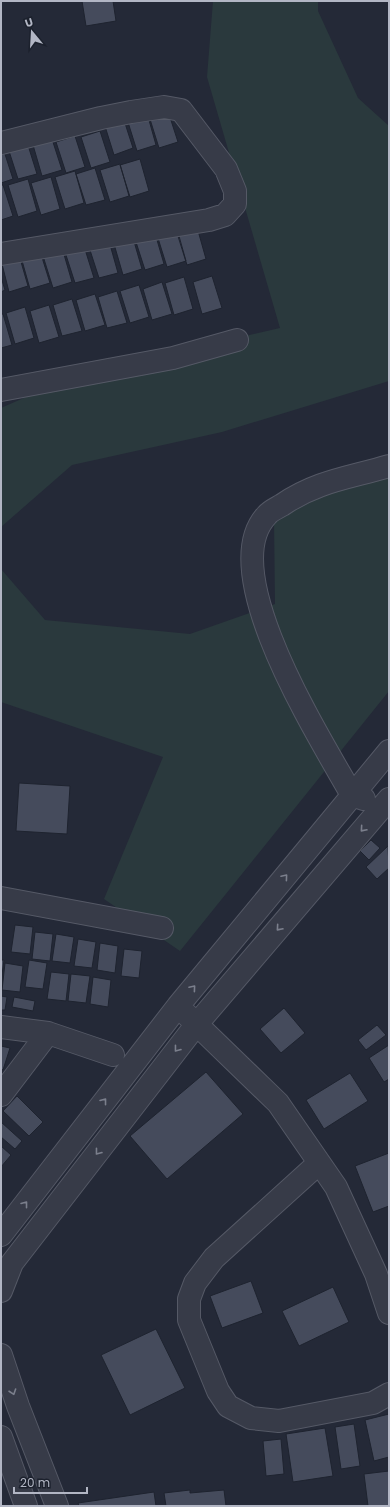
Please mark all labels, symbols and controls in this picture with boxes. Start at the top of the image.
north arrow [12,12,52,52]
text: U [23,14,35,31]
one-way arrow [361,824,368,832]
one-way arrow [280,874,287,881]
one-way arrow [276,923,283,930]
one-way arrow [189,985,196,992]
one-way arrow [175,1044,182,1051]
one-way arrow [100,1099,107,1106]
one-way arrow [96,1147,103,1154]
one-way arrow [20,1201,27,1208]
one-way arrow [9,1388,17,1395]
scale bar [14,1469,87,1495]
text: 20 m [20,1474,50,1491]

